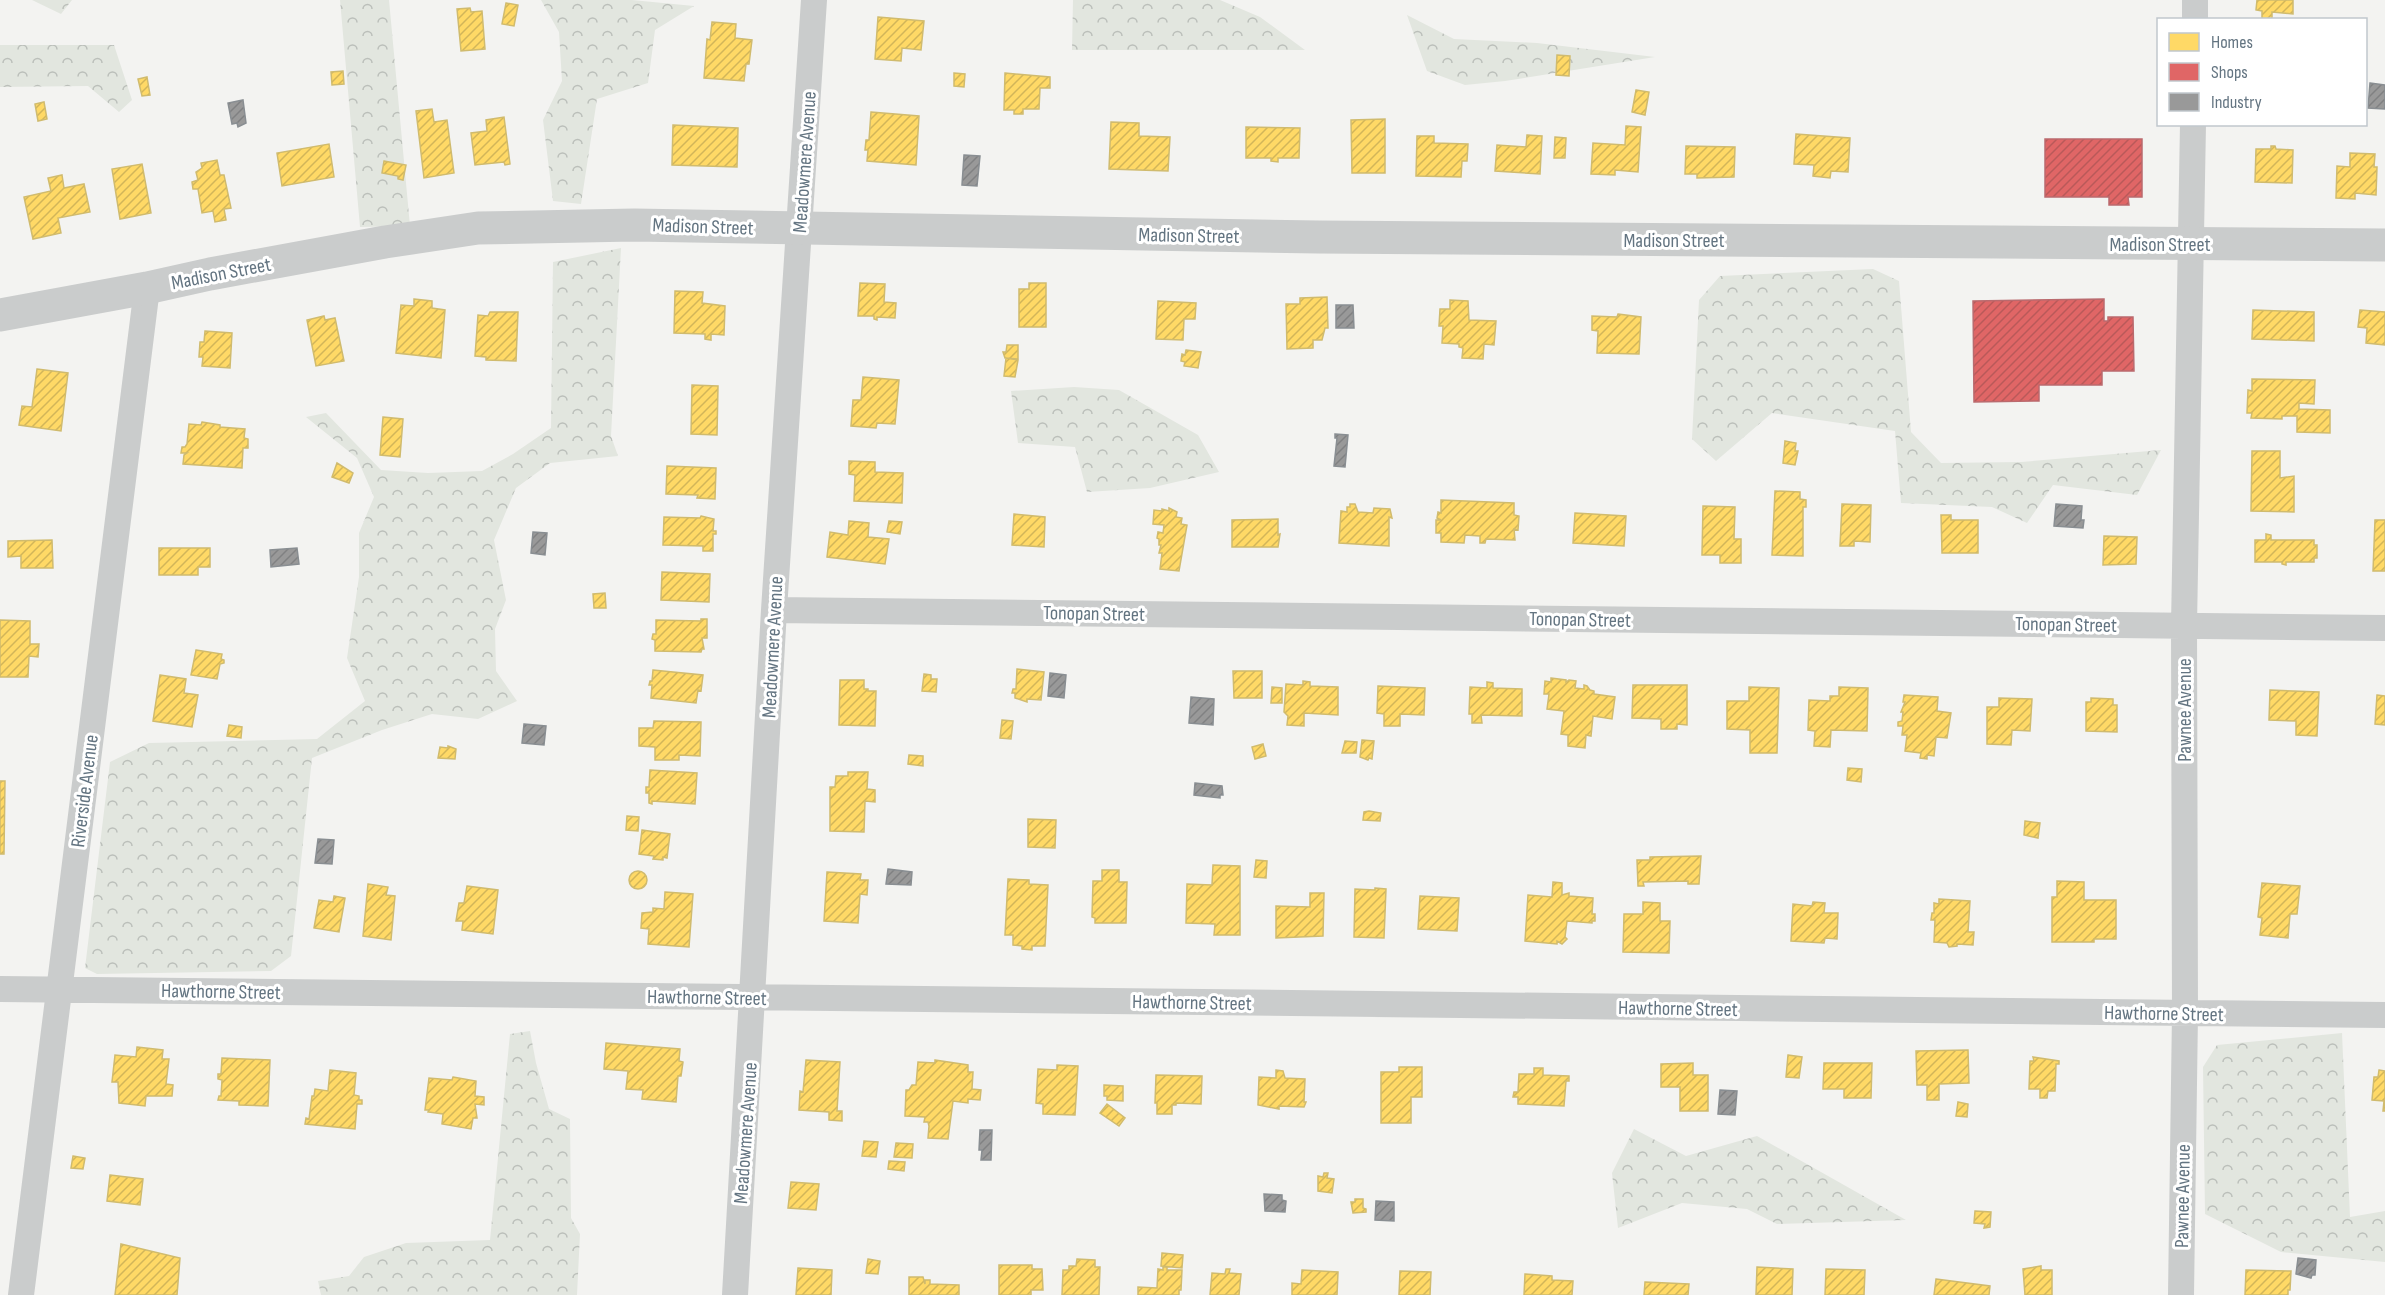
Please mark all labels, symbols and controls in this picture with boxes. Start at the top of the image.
legend [2157,18,2367,126]
text: Homes [2211,32,2253,53]
text: Shops [2211,62,2248,83]
street label: Meadowmere Avenue [788,90,822,234]
text: Industry [2211,92,2262,113]
street label: Madison Street [652,213,754,241]
street label: Madison Street [1138,223,1240,249]
street label: Madison Street [1623,229,1725,253]
street label: Madison Street [2109,233,2211,257]
street label: Madison Street [169,253,273,295]
street label: Meadowmere Avenue [757,576,789,718]
street label: Tonopan Street [1043,601,1145,627]
street label: Tonopan Street [1529,607,1631,633]
street label: Tonopan Street [2015,612,2117,638]
street label: Pawnee Avenue [2173,658,2197,762]
street label: Riverside Avenue [66,733,104,849]
street label: Hawthorne Street [161,979,281,1005]
street label: Hawthorne Street [647,985,767,1011]
street label: Hawthorne Street [1132,990,1252,1016]
street label: Hawthorne Street [1618,996,1738,1022]
street label: Hawthorne Street [2104,1001,2224,1027]
street label: Meadowmere Avenue [729,1061,763,1205]
street label: Pawnee Avenue [2170,1144,2196,1248]

